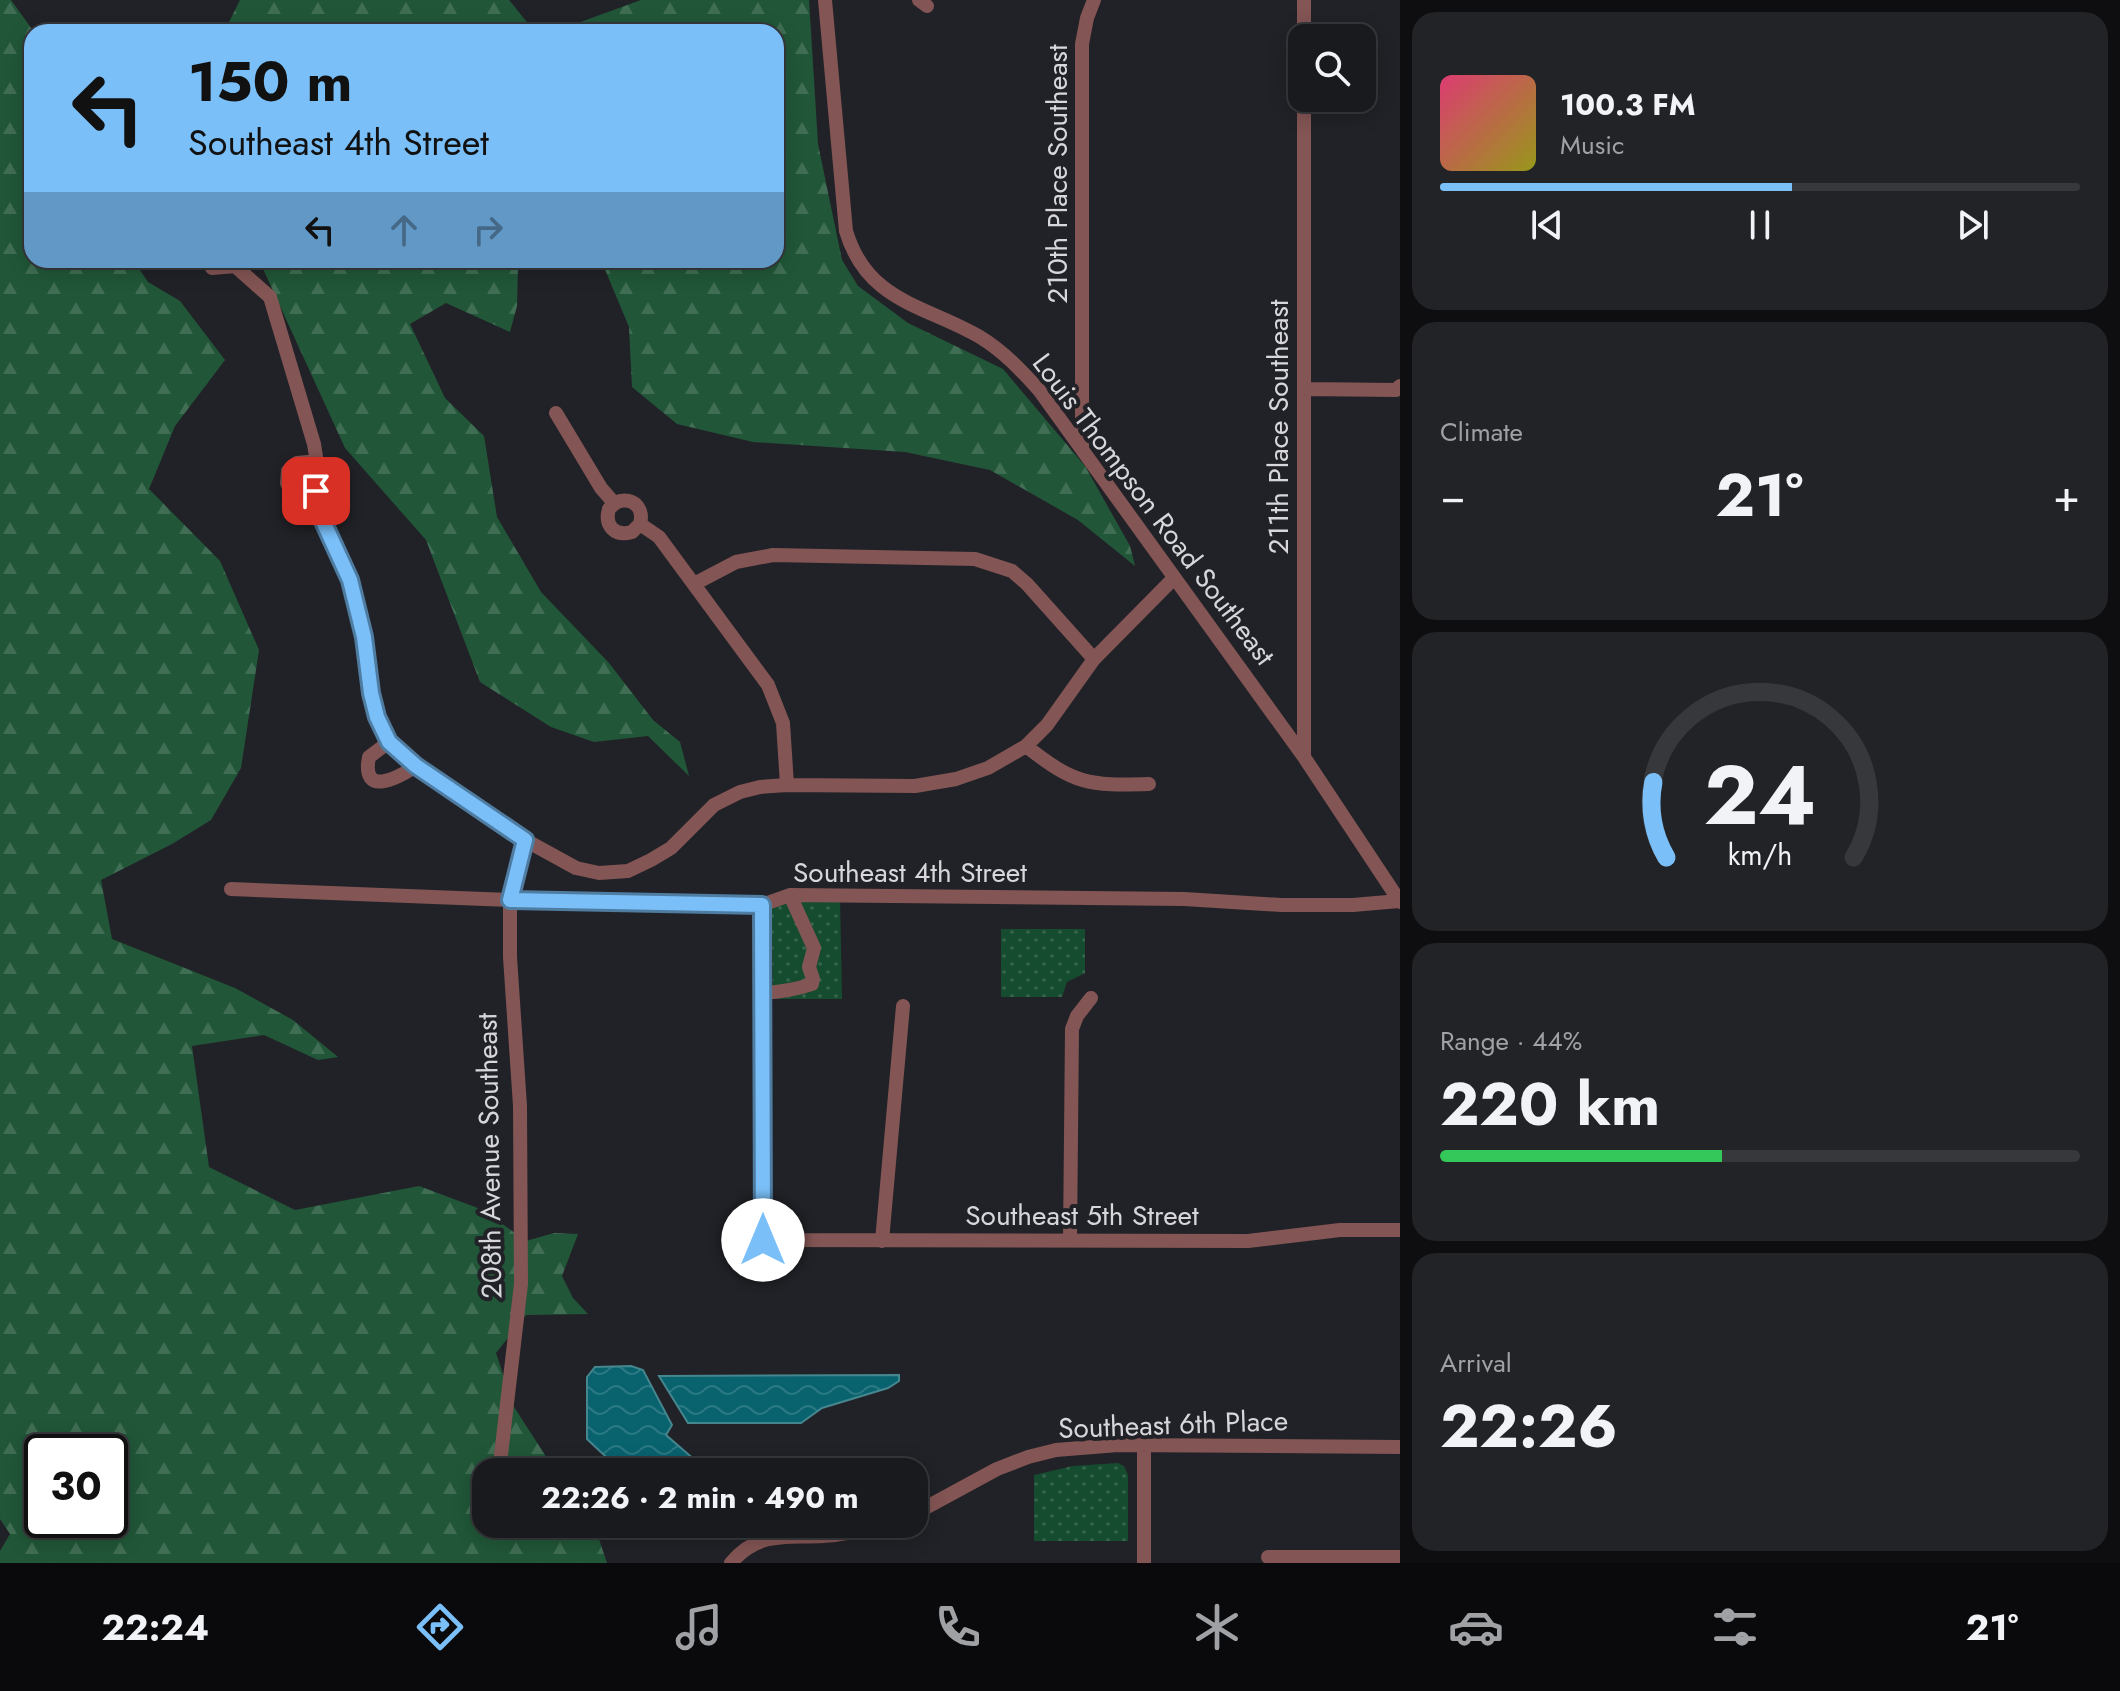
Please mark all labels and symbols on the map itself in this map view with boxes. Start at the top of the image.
street label: 210th Place Southeast [1037,44,1078,304]
street label: 211th Place Southeast [1258,299,1299,555]
street label: Louis Thompson Road Southeast [1022,345,1285,674]
pin [282,457,350,525]
street label: Southeast 4th Street [793,852,1027,893]
street label: 208th Avenue Southeast [467,1012,512,1299]
street label: Southeast 5th Street [965,1195,1199,1236]
position arrow [721,1198,805,1282]
street label: Southeast 6th Place [1057,1400,1289,1449]
speed limit sign: 30 [24,1434,128,1538]

